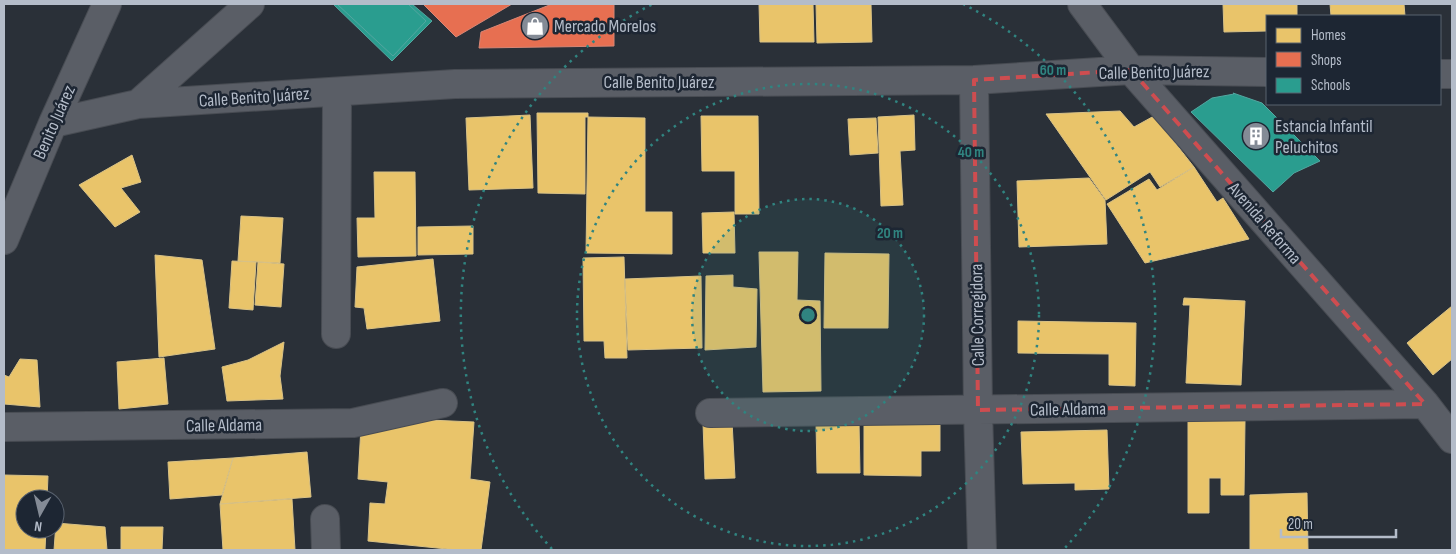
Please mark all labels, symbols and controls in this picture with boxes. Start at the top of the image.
shop icon: Mercado Morelos [520,11,550,41]
legend [1266,15,1441,105]
place label: Mercado Morelos [554,16,656,37]
text: Homes [1311,26,1346,45]
text: Shops [1311,51,1342,70]
text: 60 m [1040,61,1066,80]
street label: Calle Benito Juárez [1098,61,1210,84]
street label: Calle Benito Juárez [604,72,715,93]
text: Schools [1311,76,1350,95]
street label: Benito Juárez [29,81,80,162]
street label: Calle Benito Juárez [198,83,311,112]
place label: Estancia Infantil Peluchitos [1275,116,1373,158]
building icon: Estancia Infantil Peluchitos [1241,121,1271,151]
text: 40 m [958,143,984,162]
street label: Avenida Reforma [1223,178,1306,268]
text: 20 m [877,224,903,243]
street label: Calle Corregidora [966,263,989,367]
centre of rings [799,306,817,324]
street label: Calle Aldama [1030,398,1106,421]
street label: Calle Aldama [186,414,262,437]
north arrow [15,489,65,539]
scale bar [1281,506,1396,538]
text: 20 m [1288,515,1313,534]
text: N [33,517,43,535]

